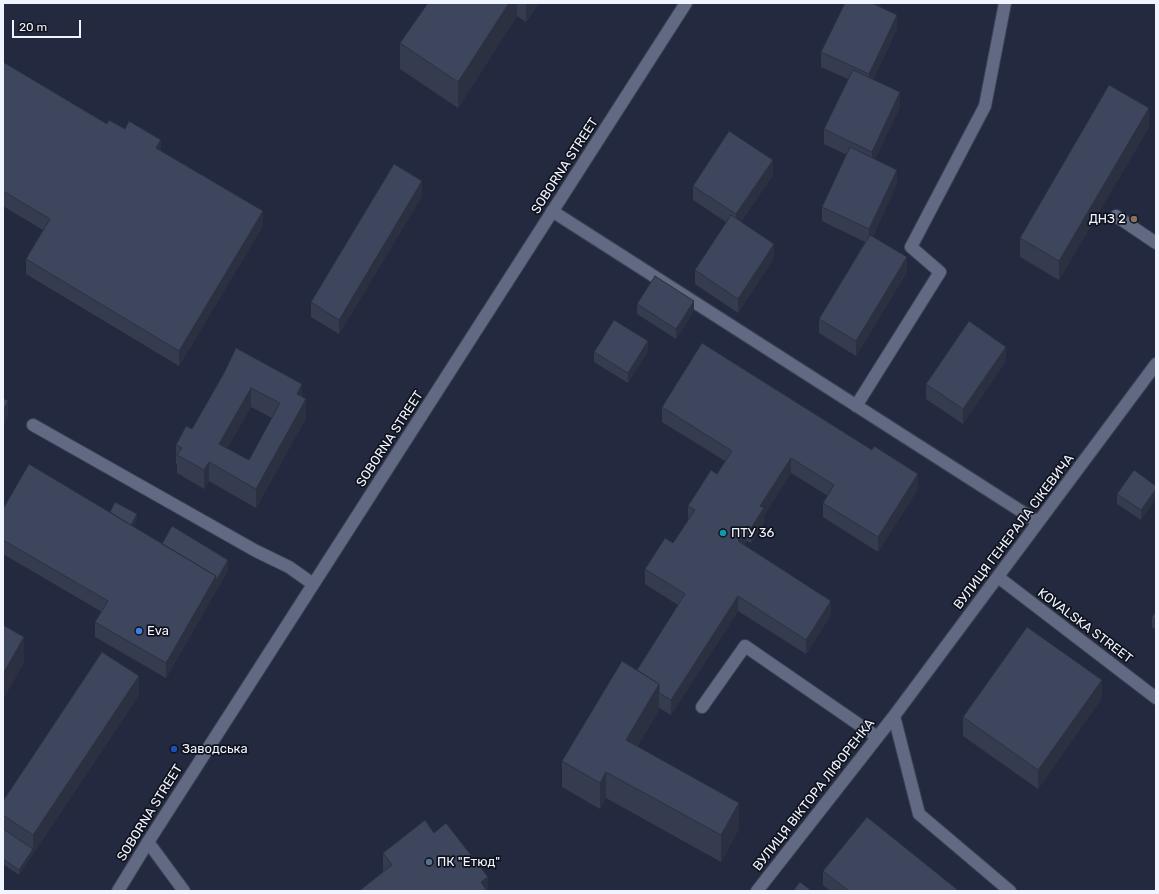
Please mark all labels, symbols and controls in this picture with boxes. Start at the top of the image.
scale bar [14,12,83,38]
text: 20 m [19,20,47,34]
street label: SOBORNA STREET [528,115,602,217]
place label: ДНЗ 2 [1089,211,1126,227]
marker: ДНЗ 2 [1129,214,1139,224]
street label: SOBORNA STREET [353,388,427,490]
street label: ВУЛИЦЯ ГЕНЕРАЛА СІКЕВИЧА [951,451,1077,613]
place label: ПТУ 36 [731,525,774,541]
marker: ПТУ 36 [718,528,728,538]
street label: KOVALSKA STREET [1034,585,1136,667]
place label: Eva [147,623,169,639]
marker: Eva [134,626,144,636]
street label: ВУЛИЦЯ ВІКТОРА ЛІФОРЕНКА [750,716,878,874]
place label: Заводська [182,741,248,757]
marker: Заводська [169,744,179,754]
street label: SOBORNA STREET [114,762,186,864]
place label: ПК "Етюд" [437,854,500,870]
marker: ПК "Етюд" [424,857,434,867]

